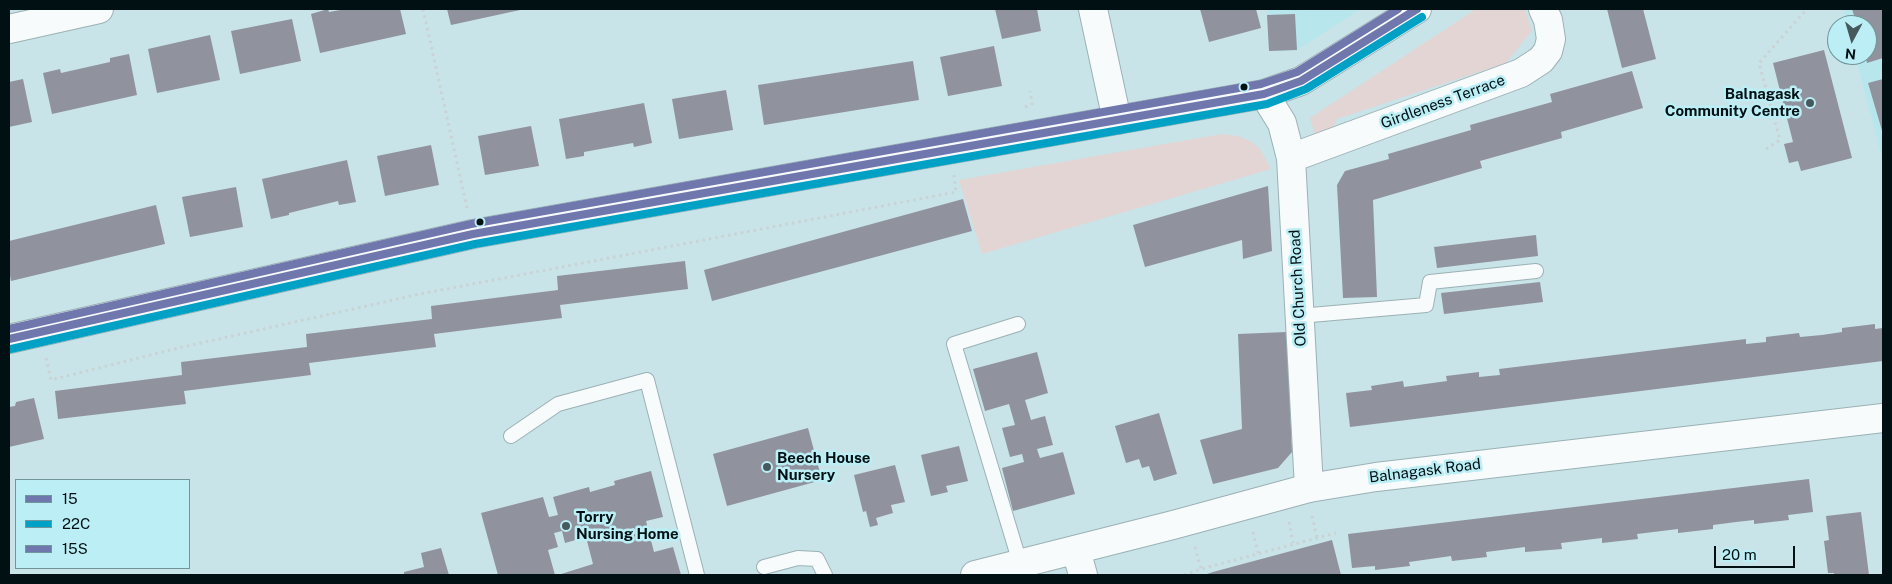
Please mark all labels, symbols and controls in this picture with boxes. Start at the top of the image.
north arrow [1827,15,1877,65]
text: N [1844,45,1857,62]
street label: Girdleness Terrace [1378,71,1508,133]
unlabelled marker [1239,82,1249,92]
place label: Balnagask Community Centre [1665,85,1800,120]
marker: Balnagask Community Centre [1804,97,1816,109]
unlabelled marker [475,217,485,227]
street label: Old Church Road [1286,229,1310,347]
place label: Beech House Nursery [777,449,870,484]
street label: Balnagask Road [1368,455,1482,487]
marker: Beech House Nursery [761,461,773,473]
legend [15,479,190,569]
text: 15 [62,490,78,507]
place label: Torry Nursing Home [576,508,679,543]
text: 22C [62,515,90,532]
marker: Torry Nursing Home [560,520,572,532]
scale bar [1717,536,1798,568]
text: 15S [62,540,88,557]
text: 20 m [1722,546,1757,563]

